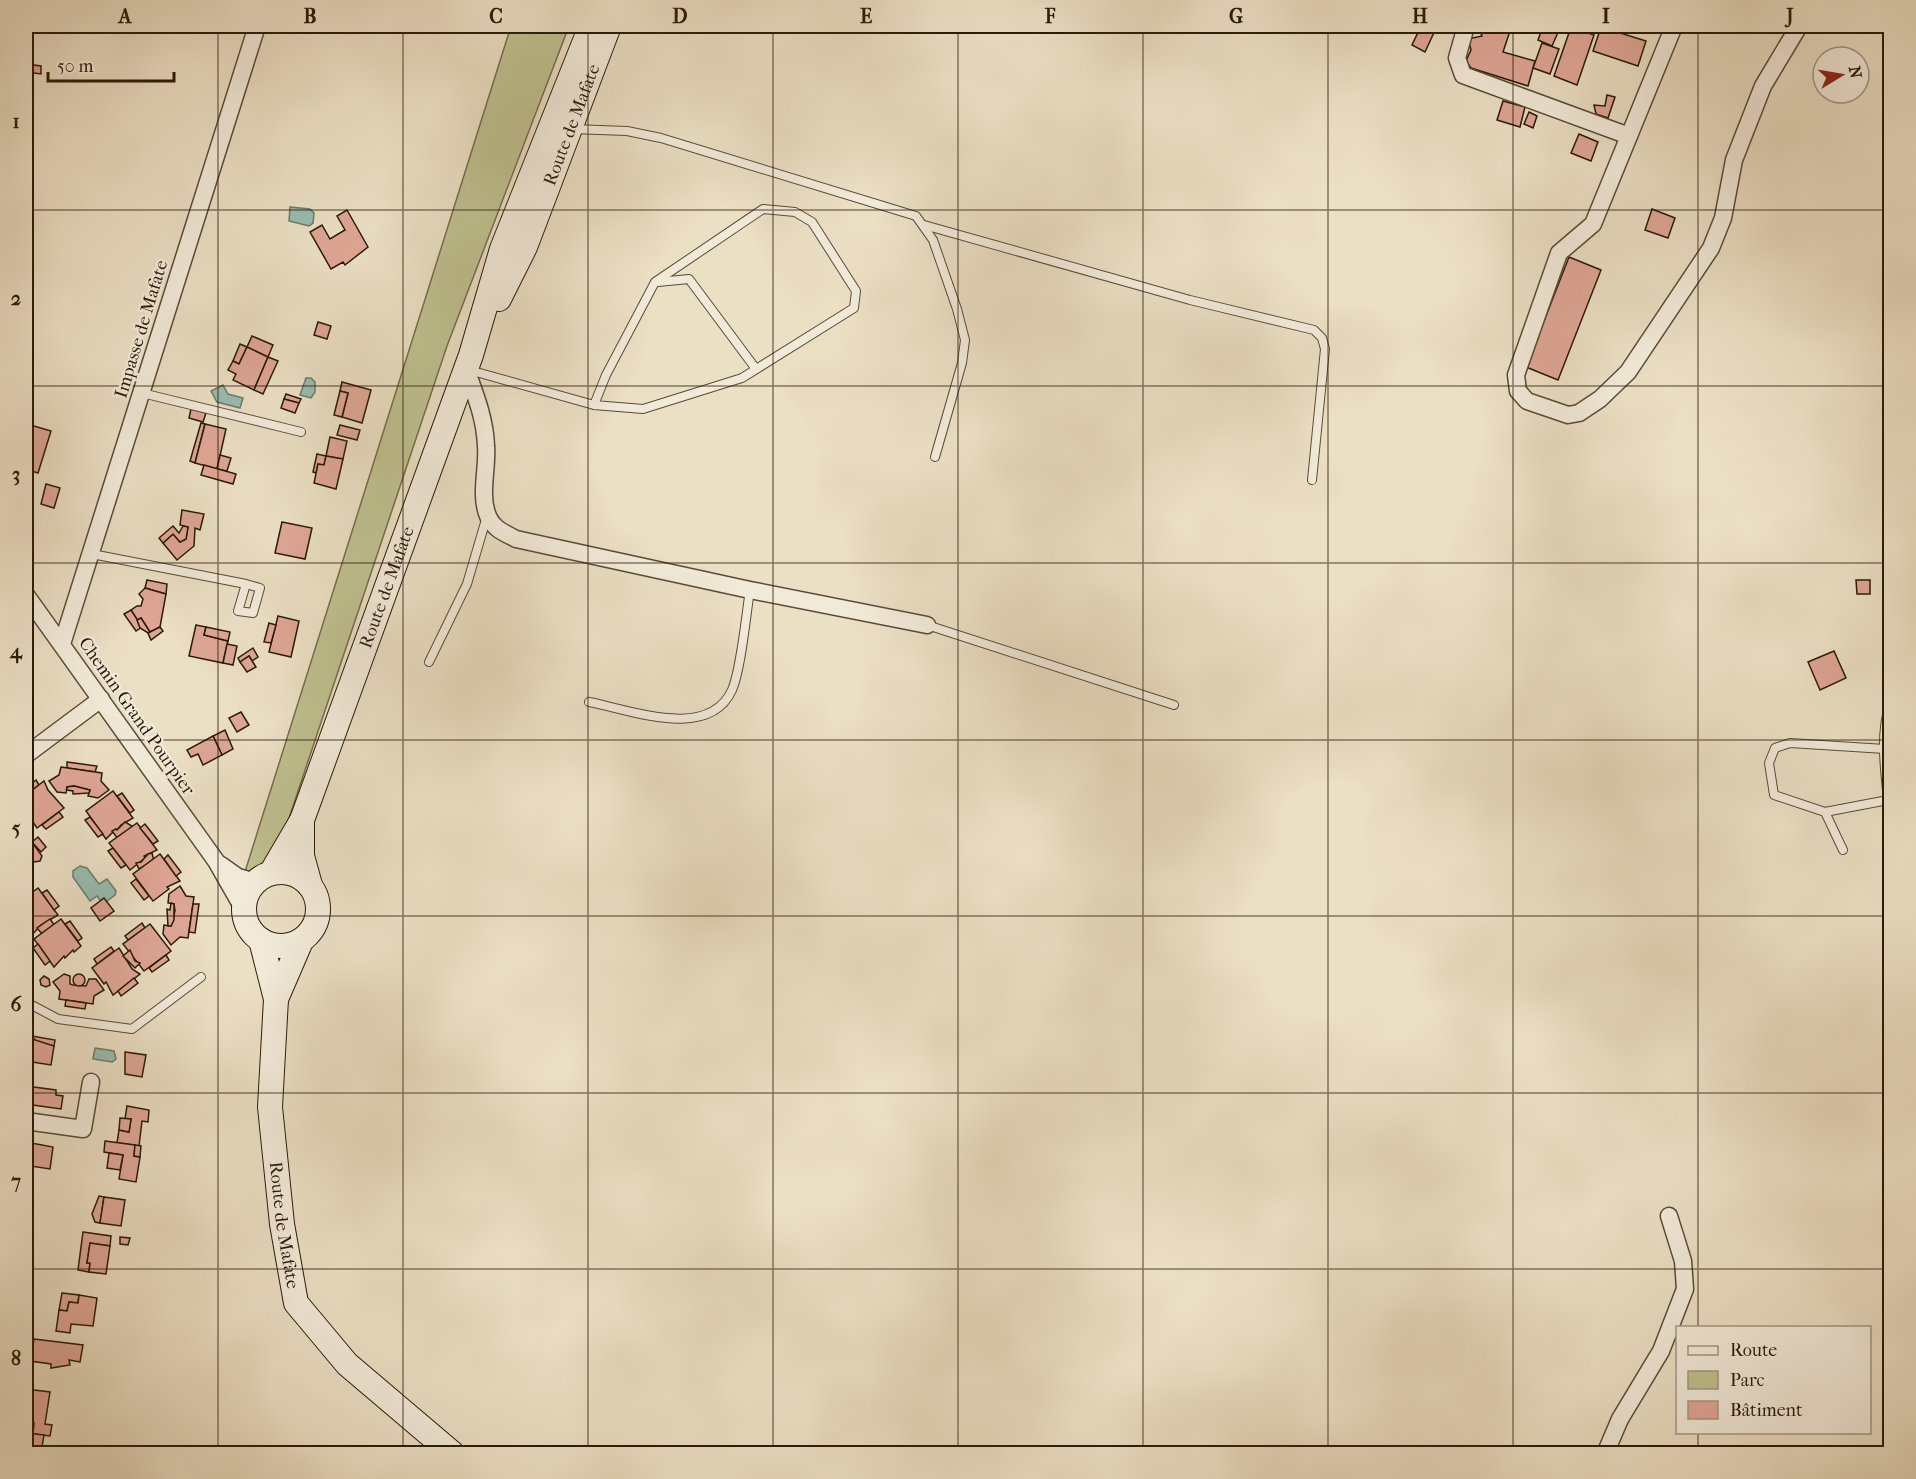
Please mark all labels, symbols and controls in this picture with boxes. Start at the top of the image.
text: A [117,5,133,28]
text: B [303,5,317,28]
text: C [489,5,503,28]
text: D [672,5,688,28]
text: E [860,5,872,28]
text: F [1044,5,1056,28]
text: G [1229,5,1243,28]
text: H [1412,5,1428,28]
text: I [1602,5,1610,28]
text: J [1784,5,1794,28]
scale bar [48,45,174,83]
north arrow [1811,45,1871,105]
text: 50 m [57,56,94,77]
street label: Route de Mafate [539,61,605,188]
text: N [1845,64,1866,81]
text: 1 [12,110,20,133]
street label: Impasse de Mafate [111,258,172,401]
text: 2 [11,287,21,310]
text: 3 [12,463,20,486]
street label: Route de Mafate [355,524,419,651]
street label: Chemin Grand Pourpier [74,633,199,799]
text: 4 [9,640,23,664]
text: 5 [12,817,21,840]
text: 6 [11,993,23,1016]
street label: Route de Mafate [265,1161,303,1290]
text: 7 [10,1170,21,1193]
legend [1676,1326,1871,1434]
text: Route [1730,1340,1777,1361]
text: 8 [11,1347,21,1370]
text: Parc [1730,1370,1765,1391]
text: Bâtiment [1730,1400,1803,1421]

